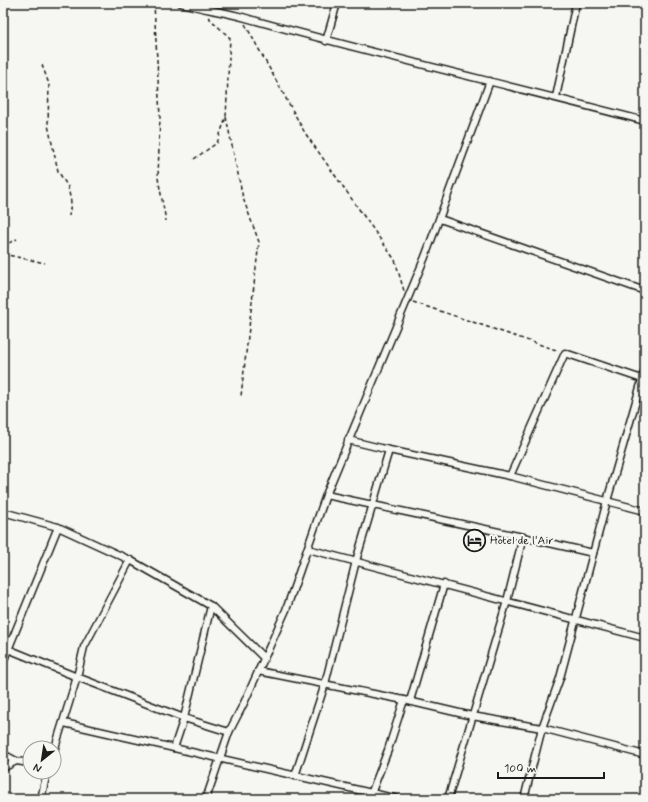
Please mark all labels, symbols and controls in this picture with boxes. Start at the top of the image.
hotel icon: Hotel de l'Air [462,528,488,554]
place label: Hotel de l'Air [490,533,554,549]
north arrow [22,740,62,780]
scale bar [498,754,604,780]
text: N [31,760,44,776]
text: 100 m [504,761,536,777]

